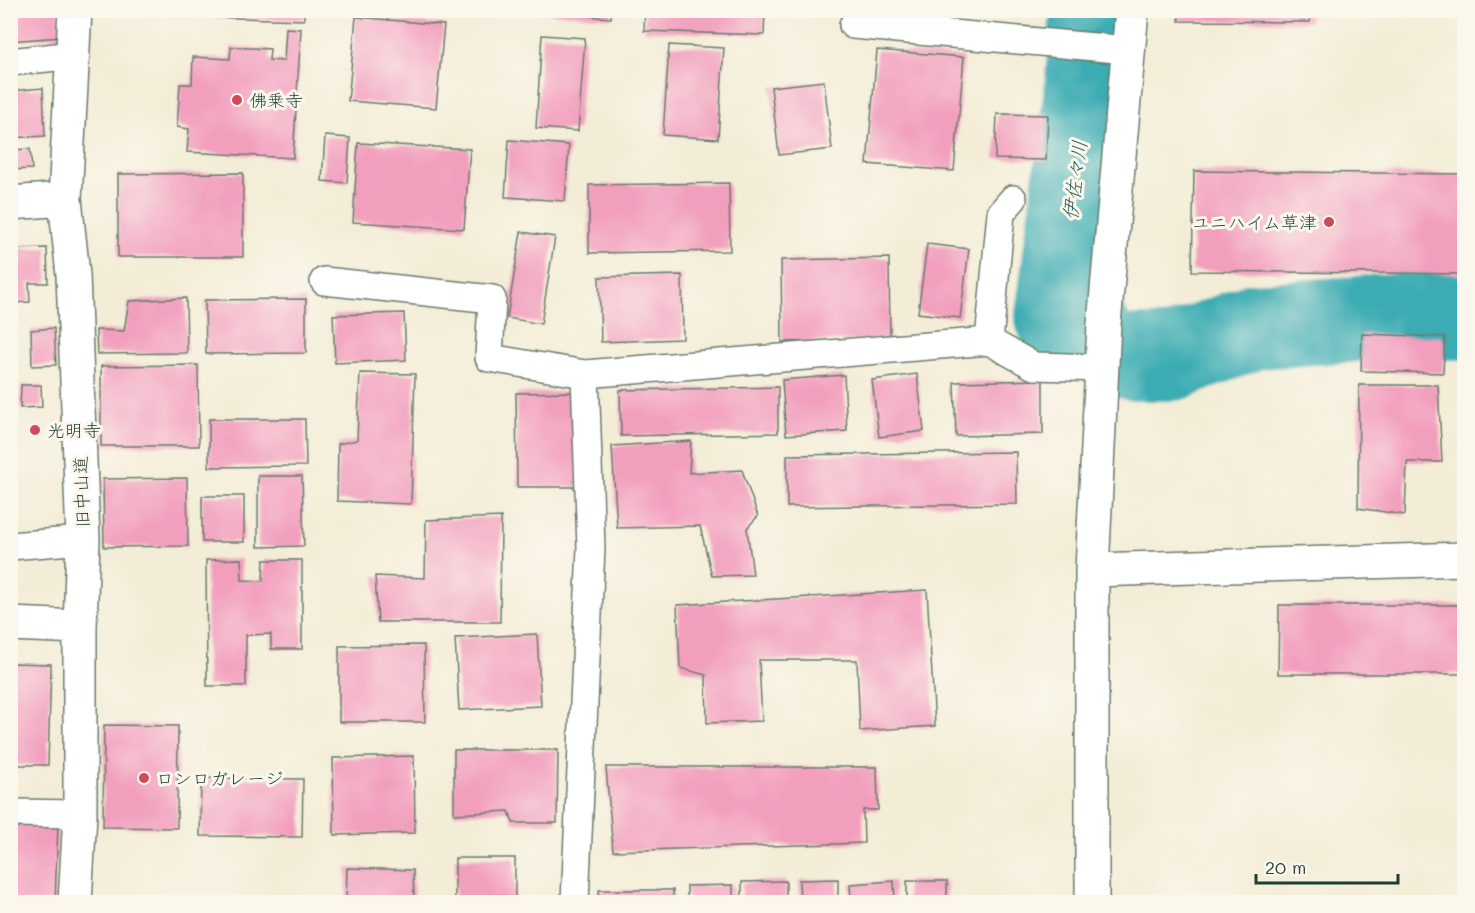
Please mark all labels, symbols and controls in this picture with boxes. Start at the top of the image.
place label: 佛乗寺 [249,88,303,112]
marker: 佛乗寺 [230,93,244,107]
water label: 伊佐々川 [1056,139,1092,221]
place label: ユニハイム草津 [1192,210,1317,234]
marker: ユニハイム草津 [1322,215,1336,229]
place label: 光明寺 [47,418,101,442]
marker: 光明寺 [28,423,42,437]
street label: 旧中山道 [68,456,94,528]
place label: ロンロガレージ [156,766,283,790]
marker: ロンロガレージ [137,771,151,785]
scale bar [1256,847,1398,885]
text: 20 m [1265,855,1306,879]

